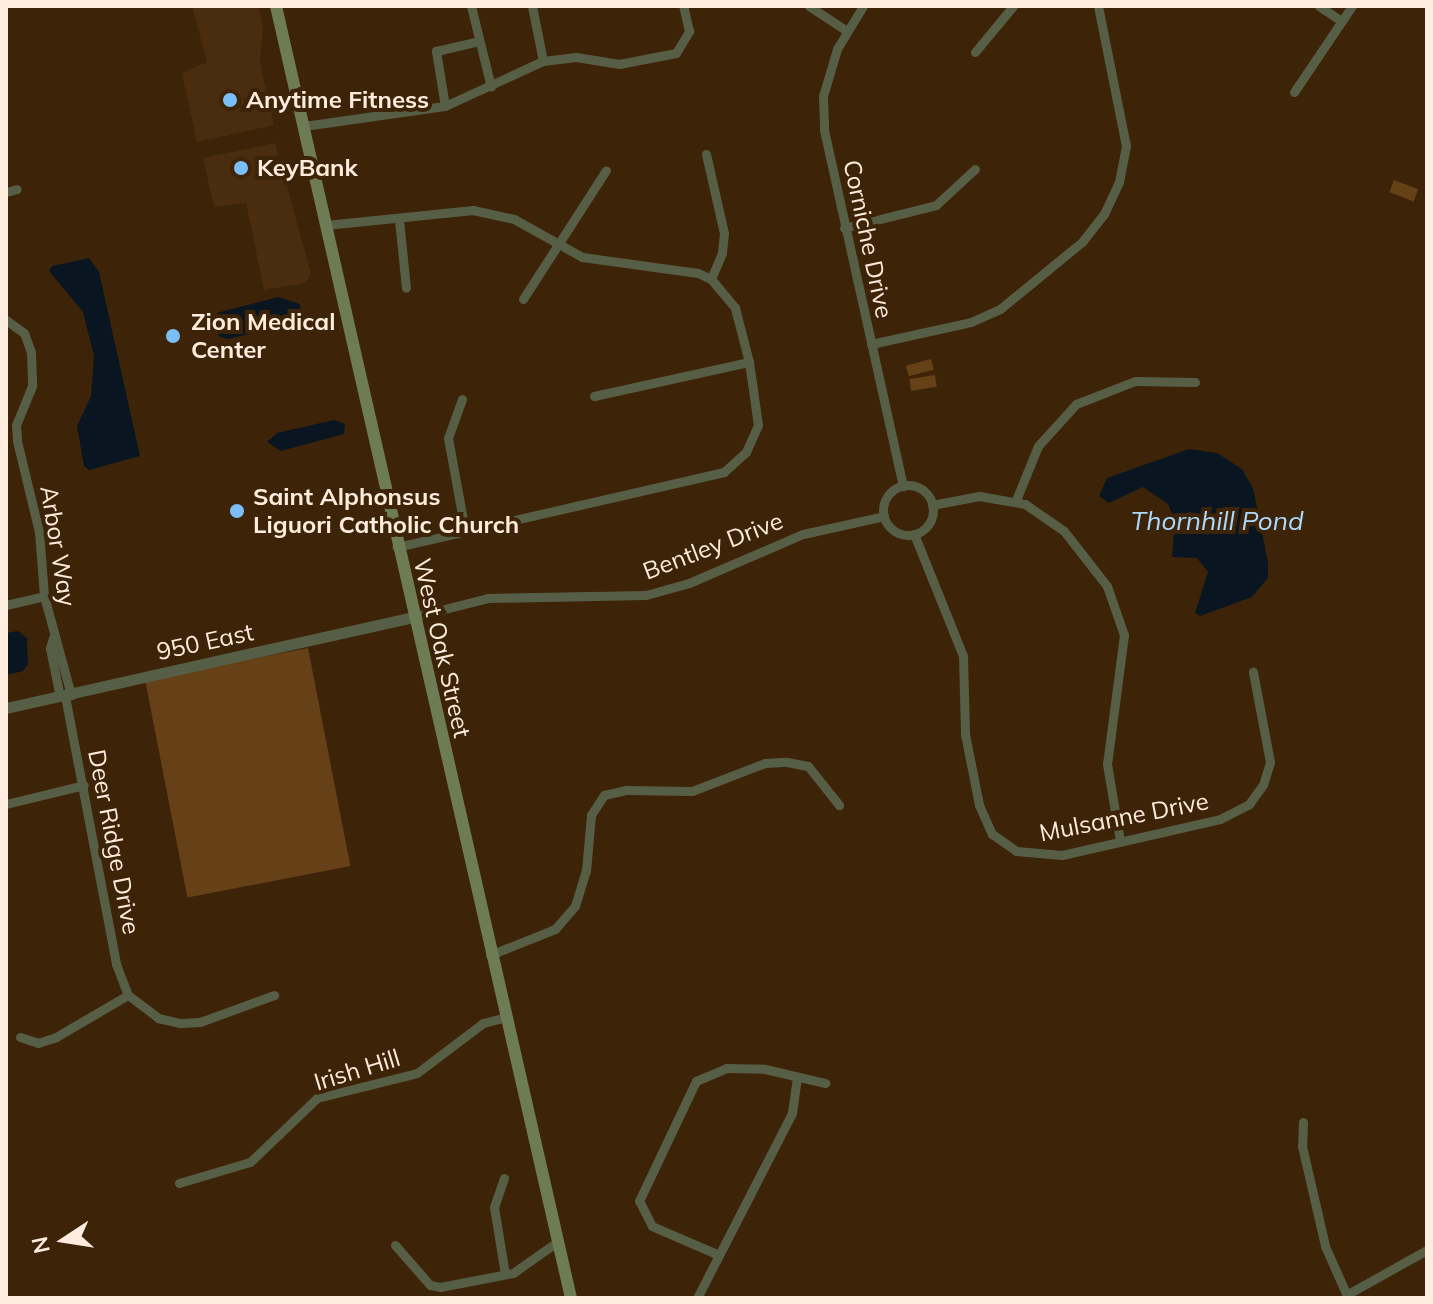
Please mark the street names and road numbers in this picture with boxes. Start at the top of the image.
street label: Corniche Drive [837,157,899,321]
street label: Arbor Way [34,484,82,608]
street label: Bentley Drive [639,506,787,586]
street label: West Oak Street [407,556,477,740]
street label: 950 East [154,618,256,666]
street label: Deer Ridge Drive [82,747,146,937]
street label: Mulsanne Drive [1037,786,1211,848]
street label: Irish Hill [311,1043,403,1097]

